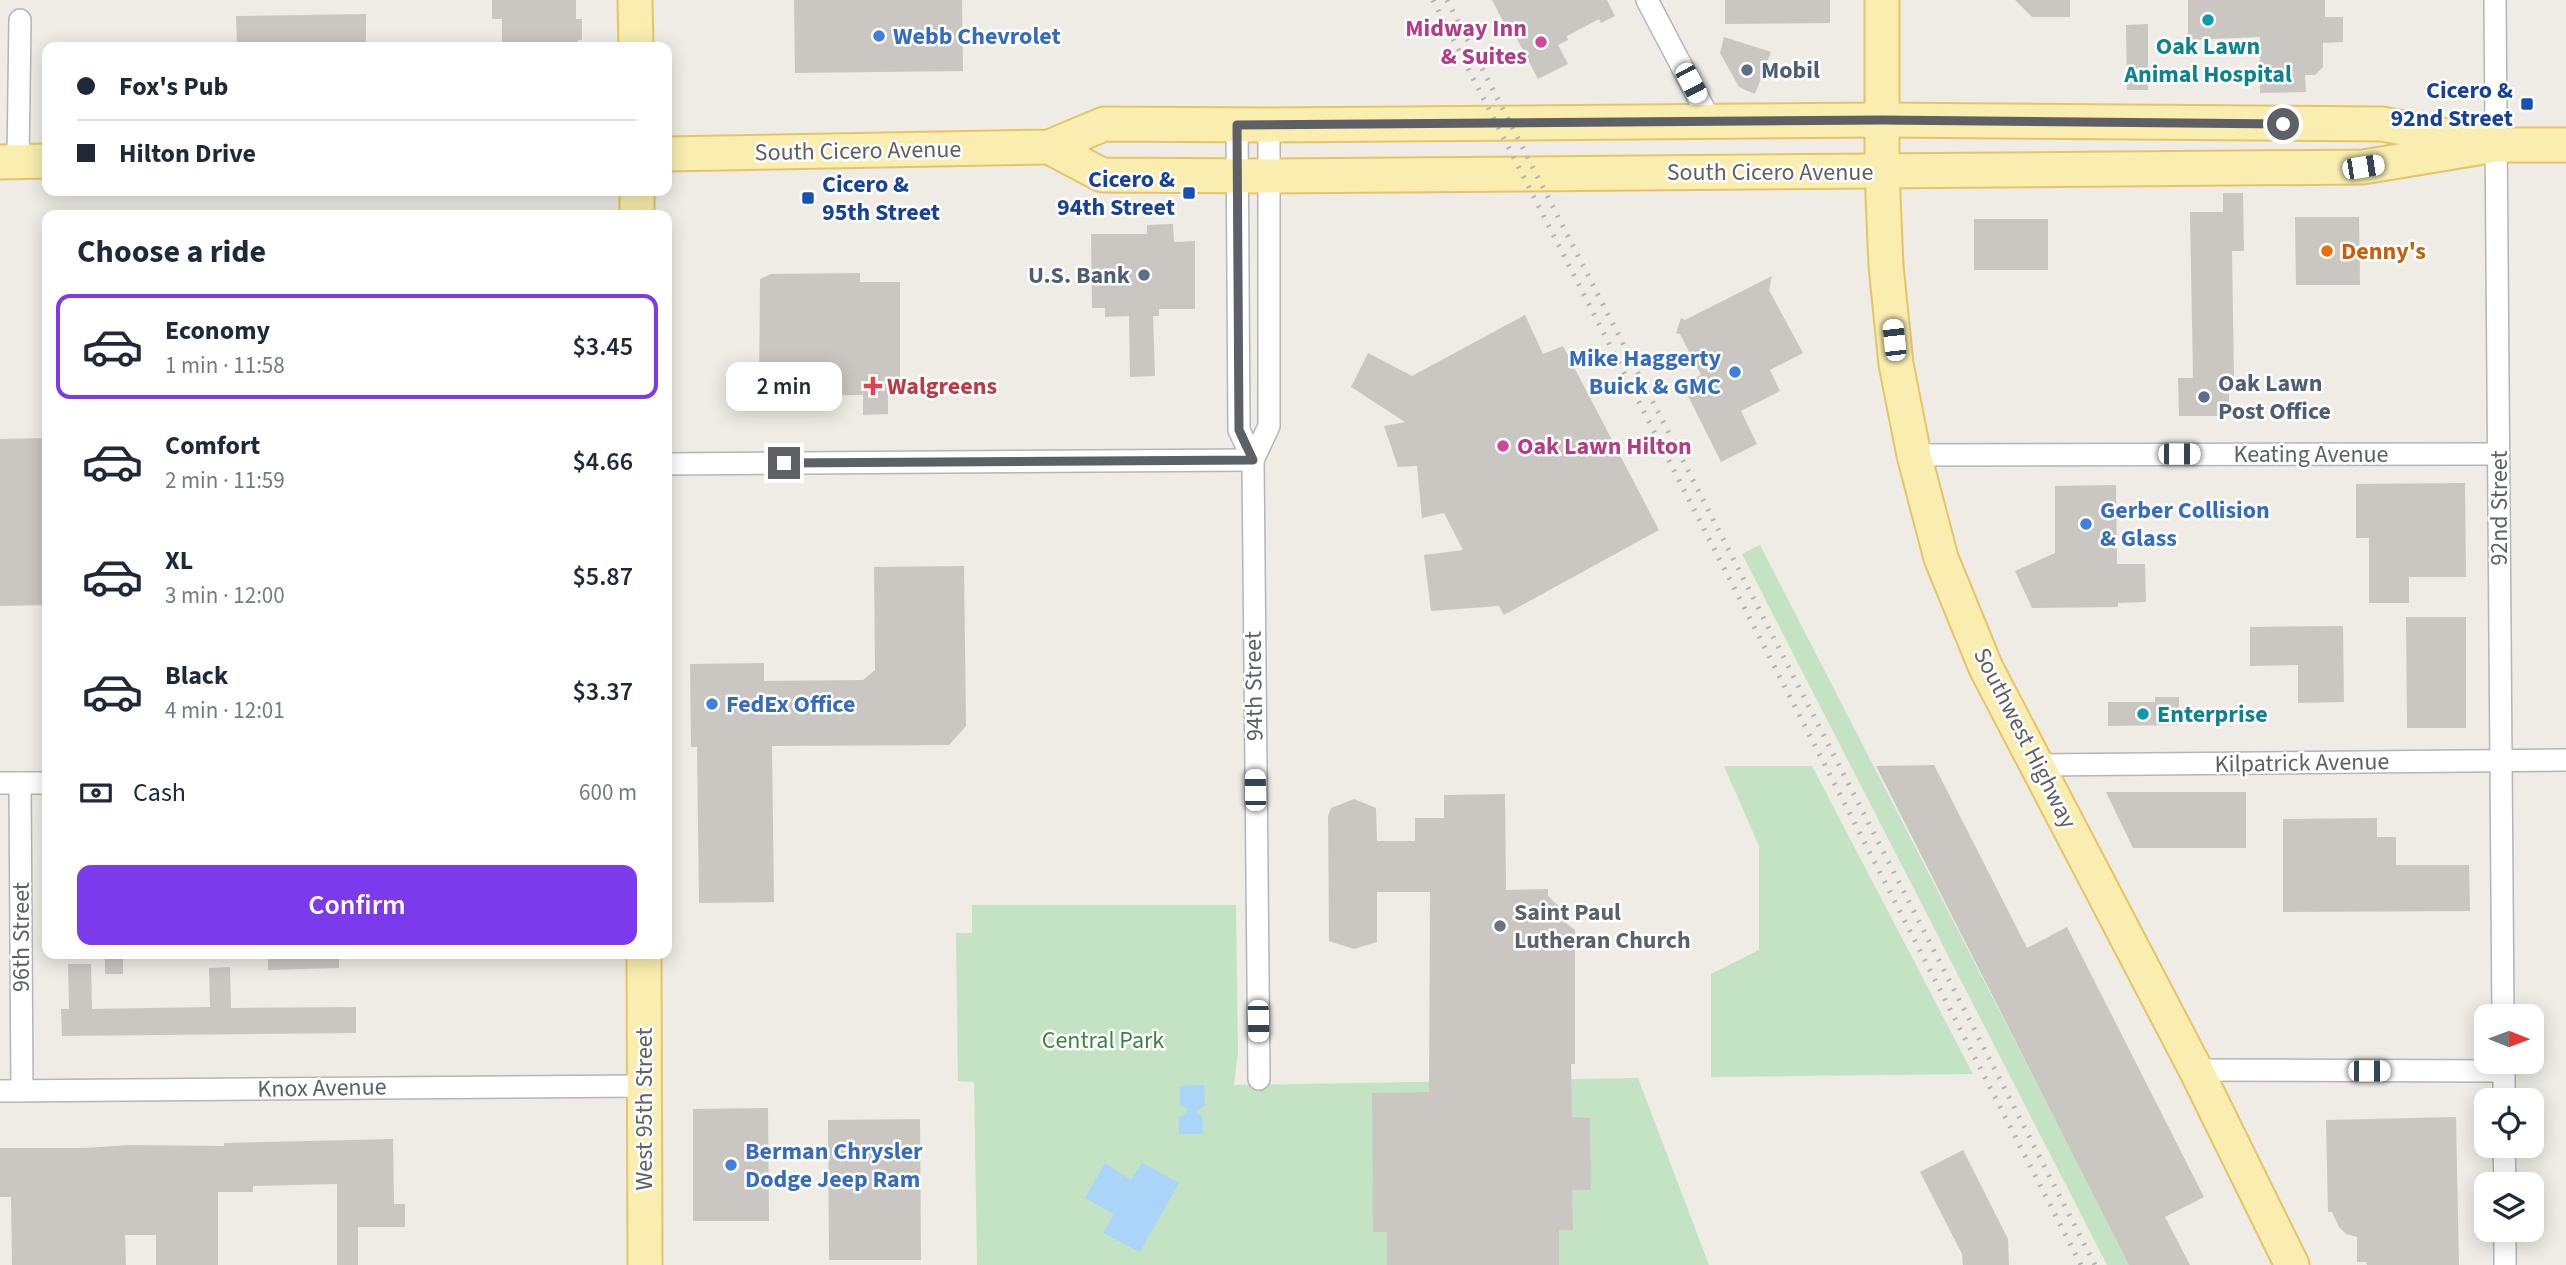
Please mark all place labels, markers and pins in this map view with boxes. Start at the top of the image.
place label: Midway Inn & Suites [1405,11,1527,74]
marker: Oak Lawn Animal Hospital [2200,12,2216,28]
place label: Webb Chevrolet [893,19,1061,54]
marker: Webb Chevrolet [871,28,887,44]
place label: Oak Lawn Animal Hospital [2123,29,2292,92]
marker: Midway Inn & Suites [1533,34,1549,50]
place label: Mobil [1761,53,1820,88]
marker: Mobil [1739,62,1755,78]
place label: Cicero & 92nd Street [2390,73,2513,136]
marker: Cicero & 92nd Street [2519,96,2535,112]
place label: Cicero & 94th Street [1057,162,1175,225]
place label: Cicero & 95th Street [822,167,940,230]
marker: Cicero & 94th Street [1181,185,1197,201]
marker: Cicero & 95th Street [800,190,816,206]
place label: Denny's [2341,234,2426,269]
marker: Denny's [2319,243,2335,259]
place label: U.S. Bank [1028,258,1131,293]
marker: U.S. Bank [1136,267,1152,283]
place label: Mike Haggerty Buick & GMC [1569,341,1721,404]
marker: Mike Haggerty Buick & GMC [1727,364,1743,380]
place label: Oak Lawn Post Office [2218,366,2331,429]
place label: Walgreens [887,369,997,404]
marker: Walgreens [865,378,881,394]
marker: Oak Lawn Post Office [2196,389,2212,405]
place label: Oak Lawn Hilton [1517,429,1692,464]
marker: Oak Lawn Hilton [1495,438,1511,454]
place label: Gerber Collision & Glass [2100,493,2270,556]
marker: Gerber Collision & Glass [2078,516,2094,532]
place label: FedEx Office [726,687,855,722]
marker: FedEx Office [704,696,720,712]
place label: Enterprise [2157,697,2268,732]
marker: Enterprise [2135,706,2151,722]
place label: Saint Paul Lutheran Church [1514,895,1691,958]
marker: Saint Paul Lutheran Church [1492,918,1508,934]
place label: Berman Chrysler Dodge Jeep Ram [745,1134,923,1197]
marker: Berman Chrysler Dodge Jeep Ram [723,1157,739,1173]

